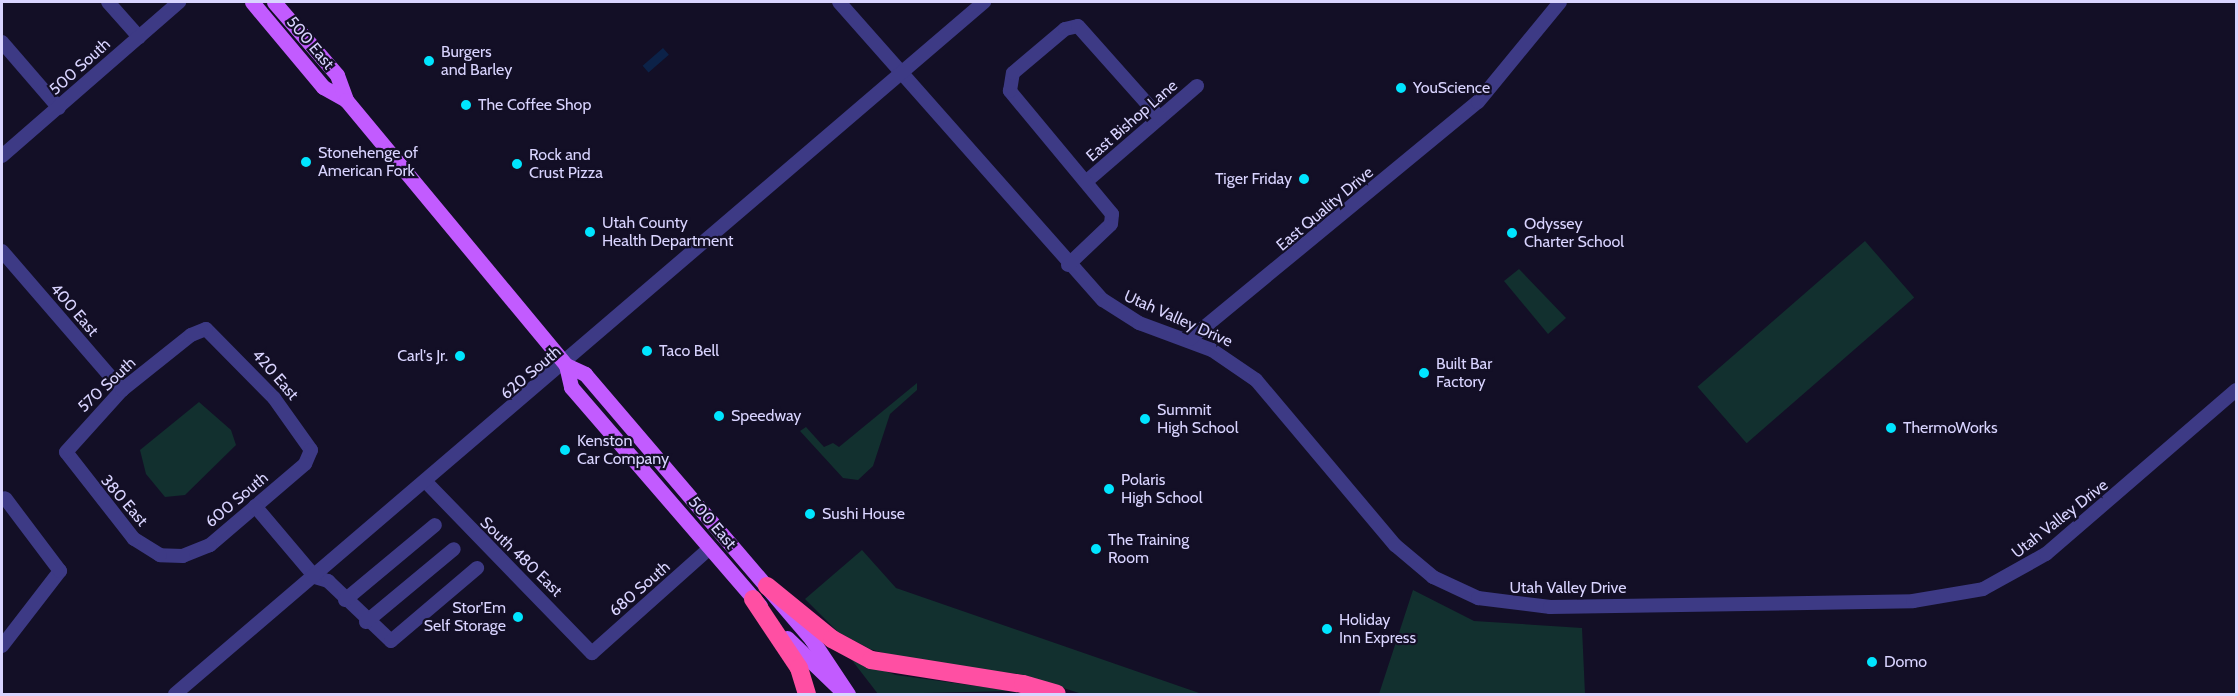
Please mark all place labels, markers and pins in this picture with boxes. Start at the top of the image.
place label: Burgers and Barley [441,42,512,80]
marker: Burgers and Barley [422,54,436,68]
place label: YouScience [1413,78,1490,98]
marker: YouScience [1394,81,1408,95]
place label: The Coffee Shop [478,95,591,115]
marker: The Coffee Shop [459,98,473,112]
place label: Stonehenge of American Fork [318,143,418,181]
place label: Rock and Crust Pizza [529,145,603,183]
marker: Stonehenge of American Fork [299,155,313,169]
marker: Rock and Crust Pizza [510,157,524,171]
place label: Tiger Friday [1215,169,1292,189]
marker: Tiger Friday [1297,172,1311,186]
place label: Utah County Health Department [602,213,734,251]
place label: Odyssey Charter School [1524,214,1624,252]
marker: Utah County Health Department [583,225,597,239]
marker: Odyssey Charter School [1505,226,1519,240]
place label: Taco Bell [659,341,719,361]
marker: Taco Bell [640,344,654,358]
place label: Carl's Jr. [397,346,448,366]
marker: Carl's Jr. [453,349,467,363]
place label: Built Bar Factory [1436,354,1492,392]
marker: Built Bar Factory [1417,366,1431,380]
place label: Summit High School [1157,400,1238,438]
place label: Speedway [731,406,801,426]
marker: Speedway [712,409,726,423]
marker: Summit High School [1138,412,1152,426]
place label: ThermoWorks [1903,418,1998,438]
marker: ThermoWorks [1884,421,1898,435]
place label: Kenston Car Company [577,431,669,469]
marker: Kenston Car Company [558,443,572,457]
place label: Polaris High School [1121,470,1202,508]
marker: Polaris High School [1102,482,1116,496]
place label: Sushi House [822,504,905,524]
marker: Sushi House [803,507,817,521]
place label: The Training Room [1108,530,1189,568]
marker: The Training Room [1089,542,1103,556]
place label: Stor'Em Self Storage [424,598,506,636]
marker: Stor'Em Self Storage [511,610,525,624]
place label: Holiday Inn Express [1339,610,1416,648]
marker: Holiday Inn Express [1320,622,1334,636]
place label: Domo [1884,652,1927,672]
marker: Domo [1865,655,1879,669]

